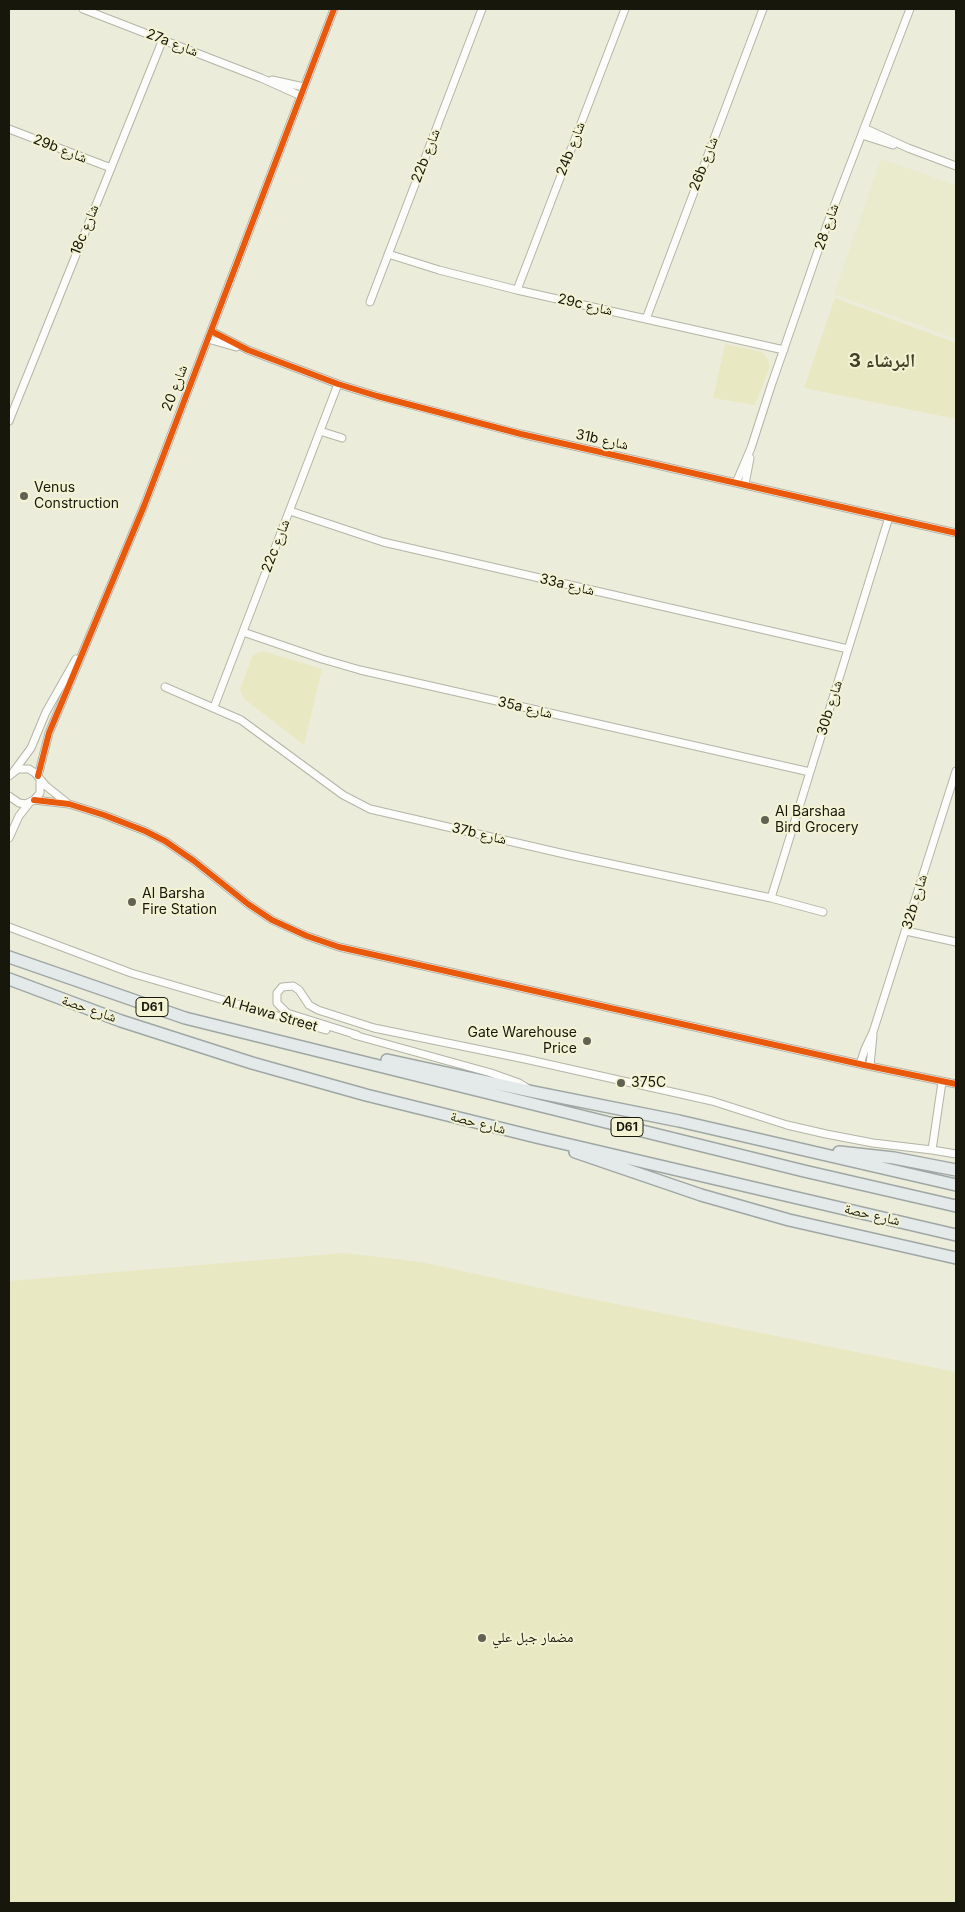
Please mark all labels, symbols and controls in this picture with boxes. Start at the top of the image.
street label: 27a شارع [144,25,200,61]
street label: 24b شارع [553,120,589,178]
street label: 22b شارع [408,127,444,185]
street label: 29b شارع [31,131,89,167]
street label: 26b شارع [686,135,722,193]
street label: 18c شارع [67,202,103,258]
street label: شارع 28 [811,202,843,252]
street label: 29c شارع [556,291,614,319]
district label: البرشاء 3 [849,350,915,372]
street label: شارع 20 [159,363,191,413]
street label: 31b شارع [574,426,630,454]
place label: Venus Construction [34,480,119,512]
marker: Venus Construction [18,490,30,502]
street label: 22c شارع [258,517,294,575]
street label: 33a شارع [538,571,596,599]
street label: 30b شارع [814,678,846,738]
street label: 35a شارع [496,694,554,722]
place label: Al Barshaa Bird Grocery [775,804,858,836]
marker: Al Barshaa Bird Grocery [759,814,771,826]
street label: 37b شارع [450,820,508,848]
street label: 32b شارع [899,873,931,931]
place label: Al Barsha Fire Station [142,886,217,919]
marker: Al Barsha Fire Station [126,896,138,908]
street label: شارع حصة [59,992,119,1026]
street label: Al Hawa Street [221,992,319,1036]
road number: D61 [136,998,168,1016]
place label: Gate Warehouse Price [468,1025,577,1058]
marker: Gate Warehouse Price [581,1035,593,1047]
place label: 375C [631,1075,666,1091]
marker: 375C [615,1077,627,1089]
street label: شارع حصة [448,1108,508,1138]
road number: D61 [611,1118,643,1136]
street label: شارع حصة [842,1200,902,1230]
place label: مضمار جبل علي [492,1630,573,1646]
marker: مضمار جبل علي [476,1632,488,1644]

